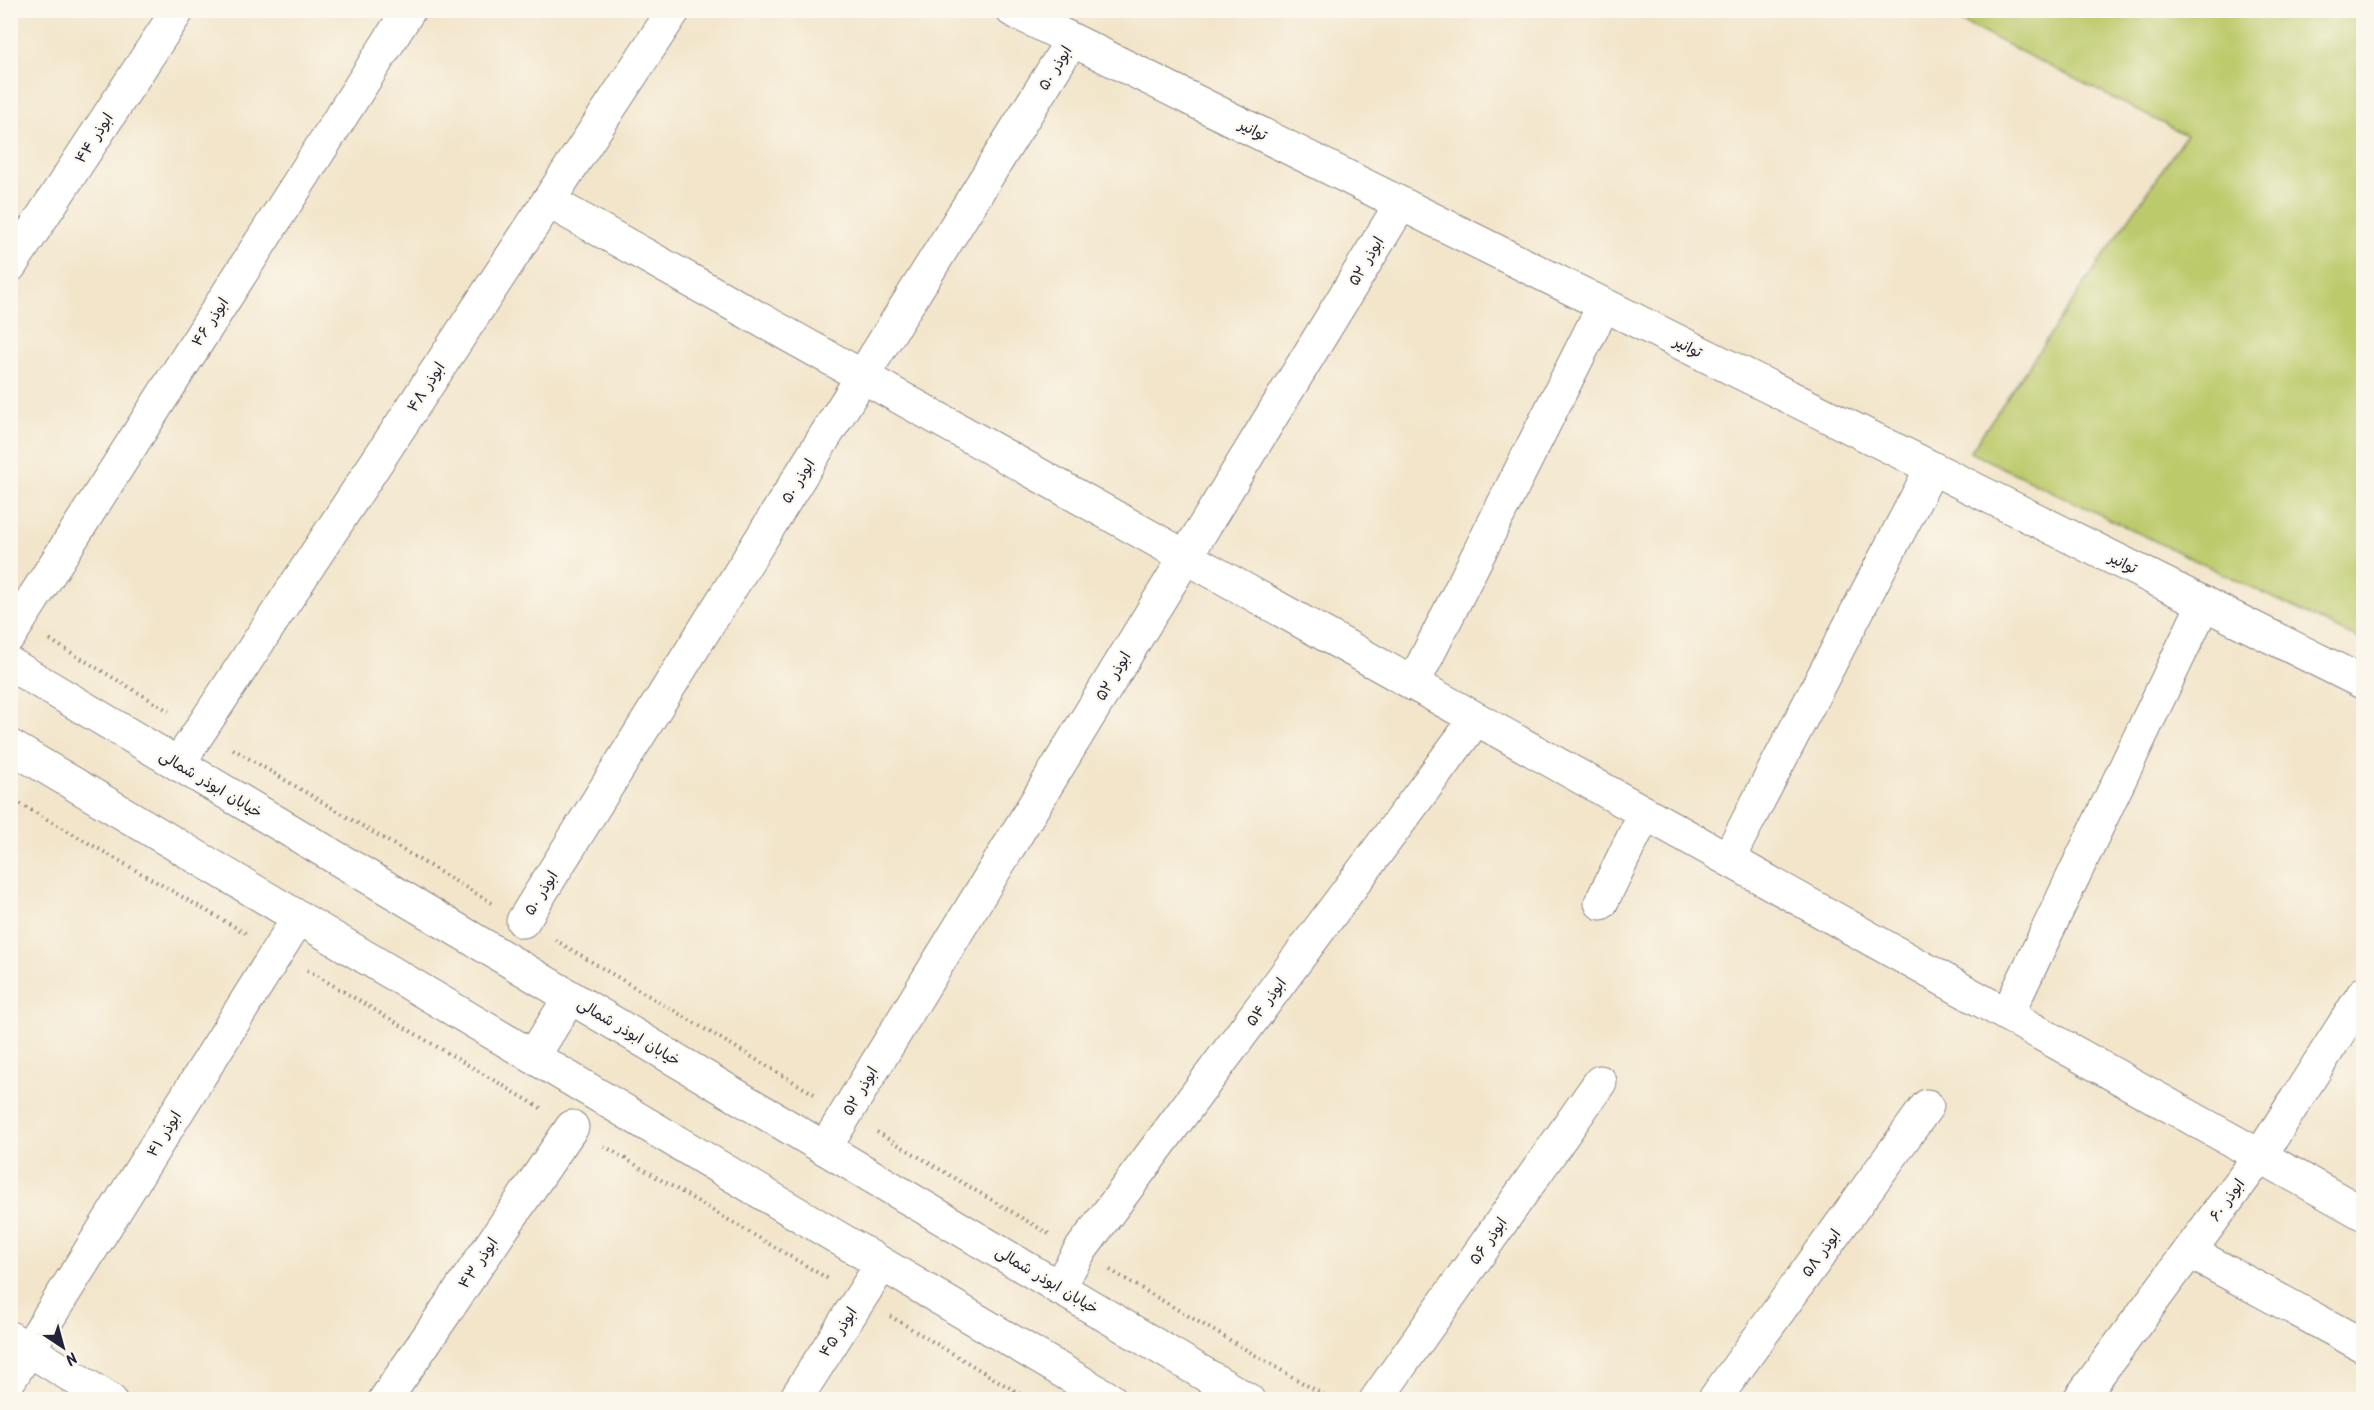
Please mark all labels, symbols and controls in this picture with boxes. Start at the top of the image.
street label: ابوذر ۵۰ [1033,41,1079,96]
street label: ابوذر ۴۴ [69,108,120,169]
street label: توانیر [1232,113,1272,148]
street label: ابوذر ۵۲ [1343,232,1391,291]
street label: ابوذر ۴۶ [186,293,236,352]
street label: توانیر [1667,330,1707,365]
street label: ابوذر ۴۸ [402,358,452,417]
street label: ابوذر ۵۰ [776,454,822,509]
street label: توانیر [2102,546,2142,581]
street label: ابوذر ۵۲ [1090,647,1138,706]
street label: خیابان ابوذر شمالی [154,745,267,825]
street label: ابوذر ۵۰ [519,866,565,921]
street label: ابوذر ۵۴ [1241,973,1293,1032]
street label: خیابان ابوذر شمالی [572,993,685,1073]
street label: ابوذر ۵۲ [837,1062,885,1121]
street label: ابوذر ۴۱ [141,1107,188,1162]
street label: ابوذر ۶۰ [2204,1174,2252,1227]
street label: ابوذر ۵۶ [1464,1213,1514,1270]
street label: ابوذر ۵۸ [1796,1224,1848,1283]
street label: ابوذر ۴۳ [453,1233,505,1294]
street label: خیابان ابوذر شمالی [990,1241,1103,1321]
street label: ابوذر ۴۵ [814,1303,864,1362]
north arrow [33,1317,93,1377]
text: N [59,1345,82,1371]

